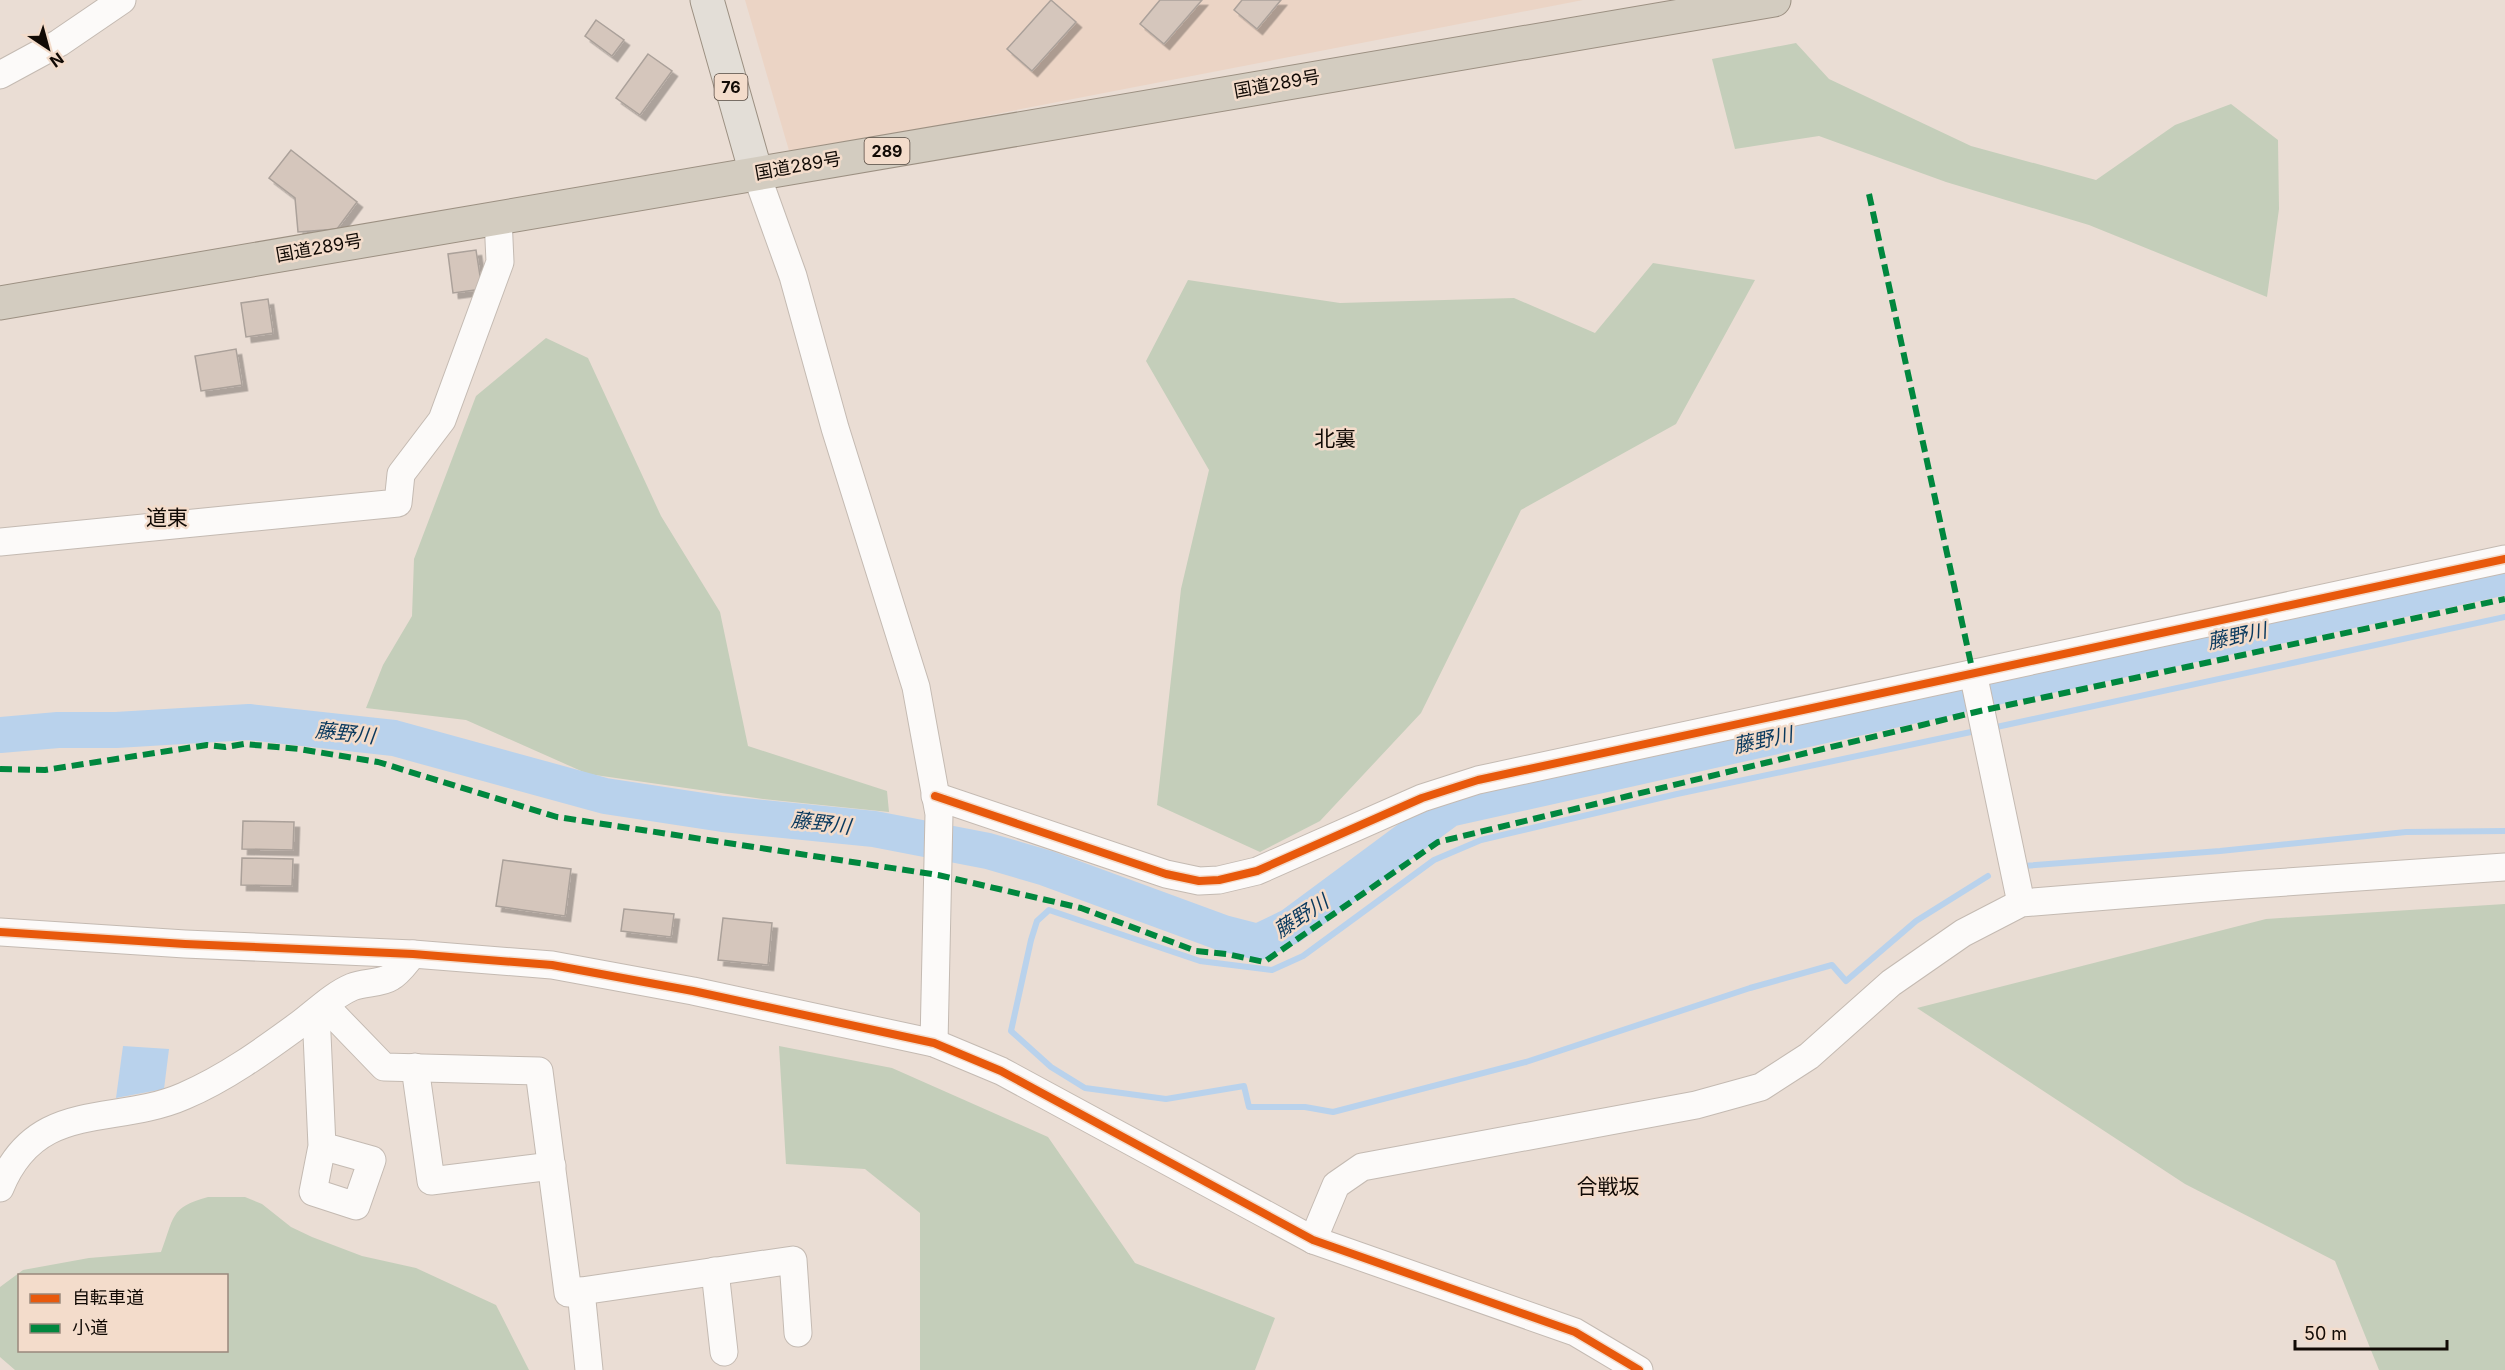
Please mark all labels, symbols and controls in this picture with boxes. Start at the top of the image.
north arrow [18,18,78,78]
text: N [46,48,68,72]
street label: 国道289号 [1232,66,1322,101]
road number: 76 [714,74,748,100]
road number: 289 [864,138,910,164]
street label: 国道289号 [753,148,843,183]
street label: 国道289号 [274,230,364,265]
district label: 北裏 [1314,426,1356,451]
district label: 道東 [146,505,188,530]
water label: 藤野川 [2205,618,2271,654]
water label: 藤野川 [314,718,378,748]
water label: 藤野川 [1731,722,1797,758]
water label: 藤野川 [790,807,854,839]
water label: 藤野川 [1269,889,1334,942]
district label: 合戦坂 [1577,1174,1640,1199]
legend [18,1274,228,1352]
text: 自転車道 [72,1287,144,1308]
scale bar [2295,1313,2446,1351]
text: 小道 [72,1317,108,1338]
text: 50 m [2304,1323,2347,1344]

